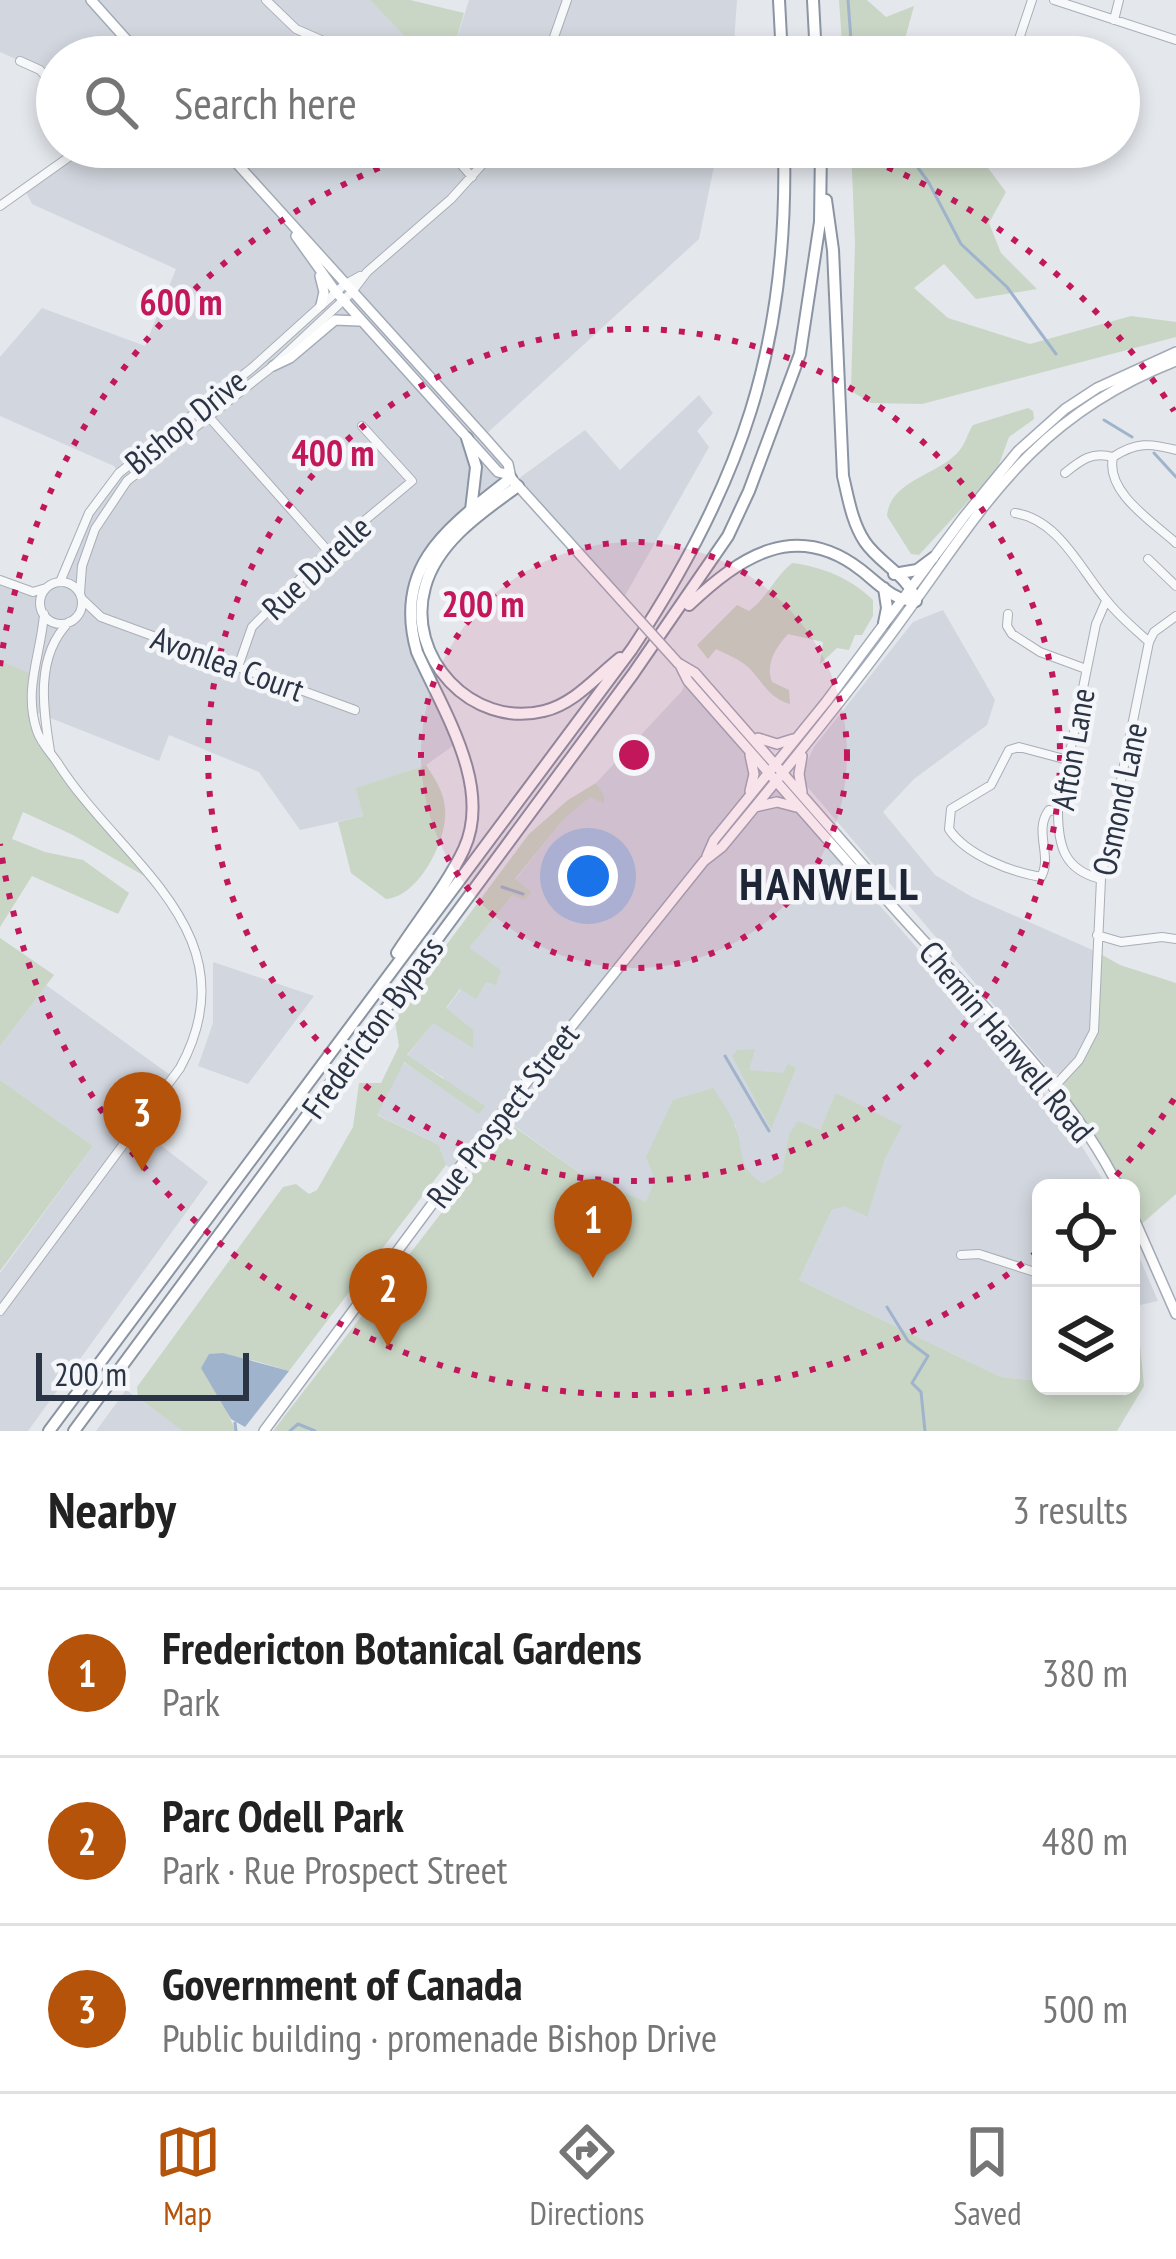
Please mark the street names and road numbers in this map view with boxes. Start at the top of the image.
street label: Bishop Drive [116,359,254,483]
street label: Rue Durelle [252,506,380,628]
street label: Avonlea Court [146,616,310,710]
street label: Afton Lane [1040,685,1104,813]
street label: Osmond Lane [1082,719,1156,879]
street label: Fredericton Bypass [292,928,452,1126]
street label: Chemin Hanwell Road [910,931,1104,1151]
street label: Rue Prospect Street [416,1014,588,1216]

